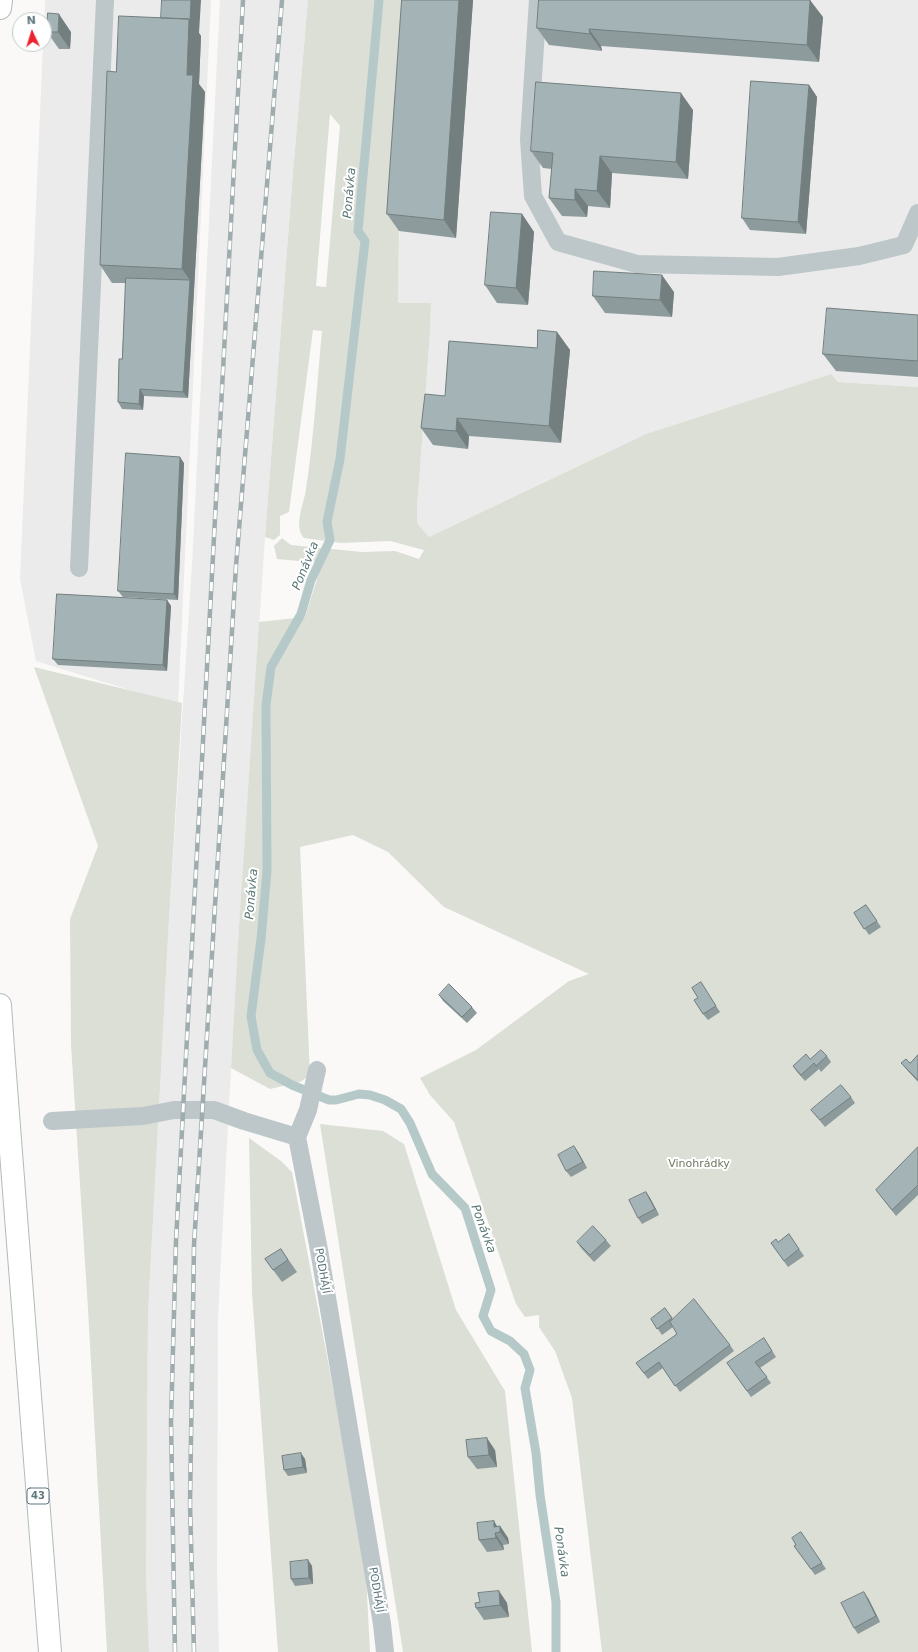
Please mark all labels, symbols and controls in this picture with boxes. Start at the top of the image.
north arrow [12,12,52,52]
text: N [26,14,36,27]
water label: Ponávka [341,167,359,219]
water label: Ponávka [290,540,322,592]
water label: Ponávka [243,868,261,920]
park label: Vinohrádky [668,1157,730,1171]
water label: Ponávka [468,1203,498,1255]
street label: PODHÁJÍ [312,1247,332,1295]
road number: 43 [27,1488,49,1504]
water label: Ponávka [550,1526,572,1578]
street label: PODHÁJÍ [366,1566,386,1614]

